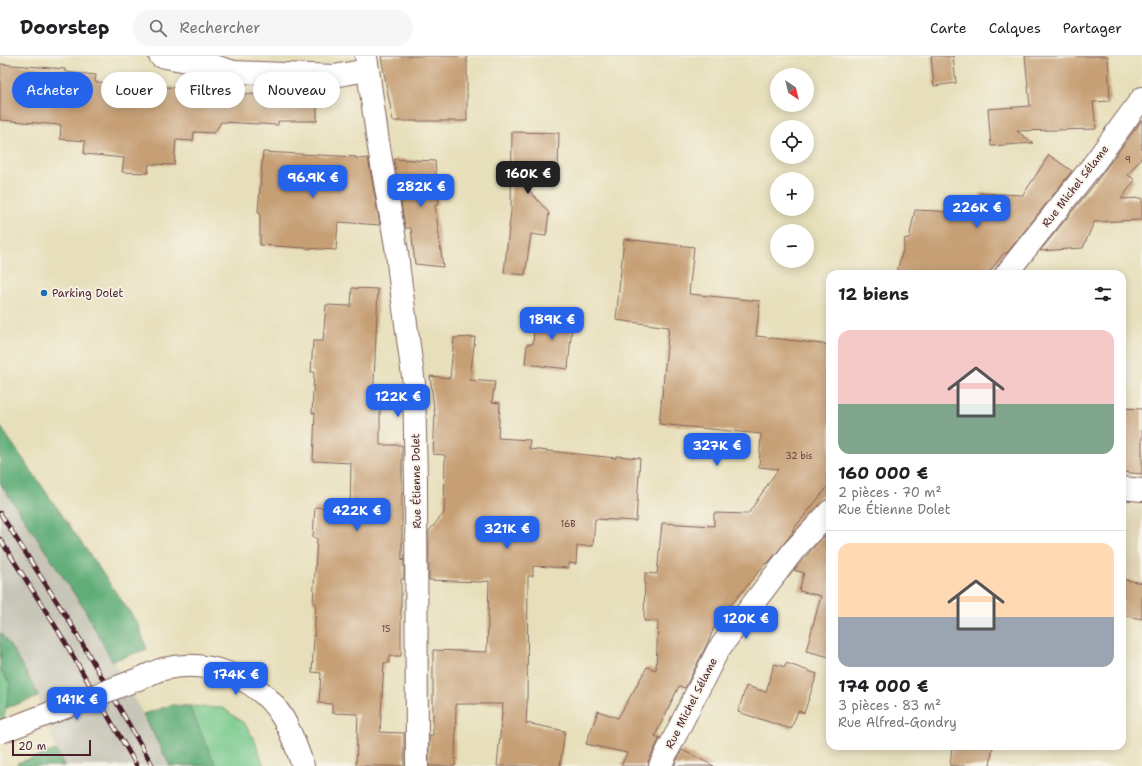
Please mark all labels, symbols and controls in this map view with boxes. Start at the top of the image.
search box [133,10,413,46]
text: Doorstep [20,15,109,40]
icon: search [147,17,169,39]
text: Rechercher [179,18,260,38]
text: Carte [930,19,967,37]
text: Calques [989,19,1041,37]
text: Partager [1063,19,1122,37]
north arrow [770,68,814,112]
map controls [770,68,814,268]
chip: Acheter [12,72,93,108]
chip: Louer [101,72,167,108]
chip: Filtres [175,72,245,108]
chip: Nouveau [253,72,340,108]
button: locate [770,120,814,164]
street label: Rue Michel Sélame [1039,142,1112,230]
house number: 9 [1125,154,1131,166]
pin: 160K € [495,161,561,195]
pin: 96.9K € [276,165,350,199]
text: 160K € [505,165,551,182]
text: 96.9K € [287,169,339,186]
button: + [770,172,814,216]
pin: 282K € [388,174,454,208]
text: 282K € [396,178,446,195]
pin: 226K € [944,195,1010,229]
text: 226K € [952,199,1002,216]
button: − [770,224,814,268]
text: 12 biens [838,283,909,305]
icon: filters [1092,283,1114,305]
place label: Parking Dolet [52,286,124,301]
marker: Parking Dolet [39,288,49,298]
pin: 189K € [519,307,585,341]
text: 189K € [529,311,575,328]
icon: home [940,356,1012,428]
pin: 122K € [365,384,431,418]
text: 122K € [375,388,421,405]
street label: Rue Étienne Dolet [407,433,425,529]
pin: 327K € [684,433,750,467]
text: 327K € [693,437,741,454]
house number: 32 bis [785,450,813,462]
text: 160 000 € [838,462,928,484]
text: 2 pièces · 70 m² [838,484,941,501]
pin: 422K € [324,498,390,532]
text: Rue Étienne Dolet [838,501,951,518]
text: 422K € [333,502,381,519]
pin: 321K € [474,516,540,550]
house number: 16B [560,518,576,530]
text: 321K € [484,520,530,537]
icon: home [940,569,1012,641]
pin: 120K € [713,606,779,640]
text: 120K € [723,610,769,627]
house number: 15 [381,623,391,635]
street label: Rue Michel Sélame [662,655,721,751]
pin: 174K € [203,662,269,696]
text: 174K € [213,666,259,683]
text: 174 000 € [838,675,928,697]
pin: 141K € [44,687,110,721]
text: 141K € [56,691,98,708]
text: 3 pièces · 83 m² [838,697,941,714]
text: Rue Alfred-Gondry [838,714,957,731]
scale bar [12,738,91,757]
text: 20 m [18,739,46,754]

